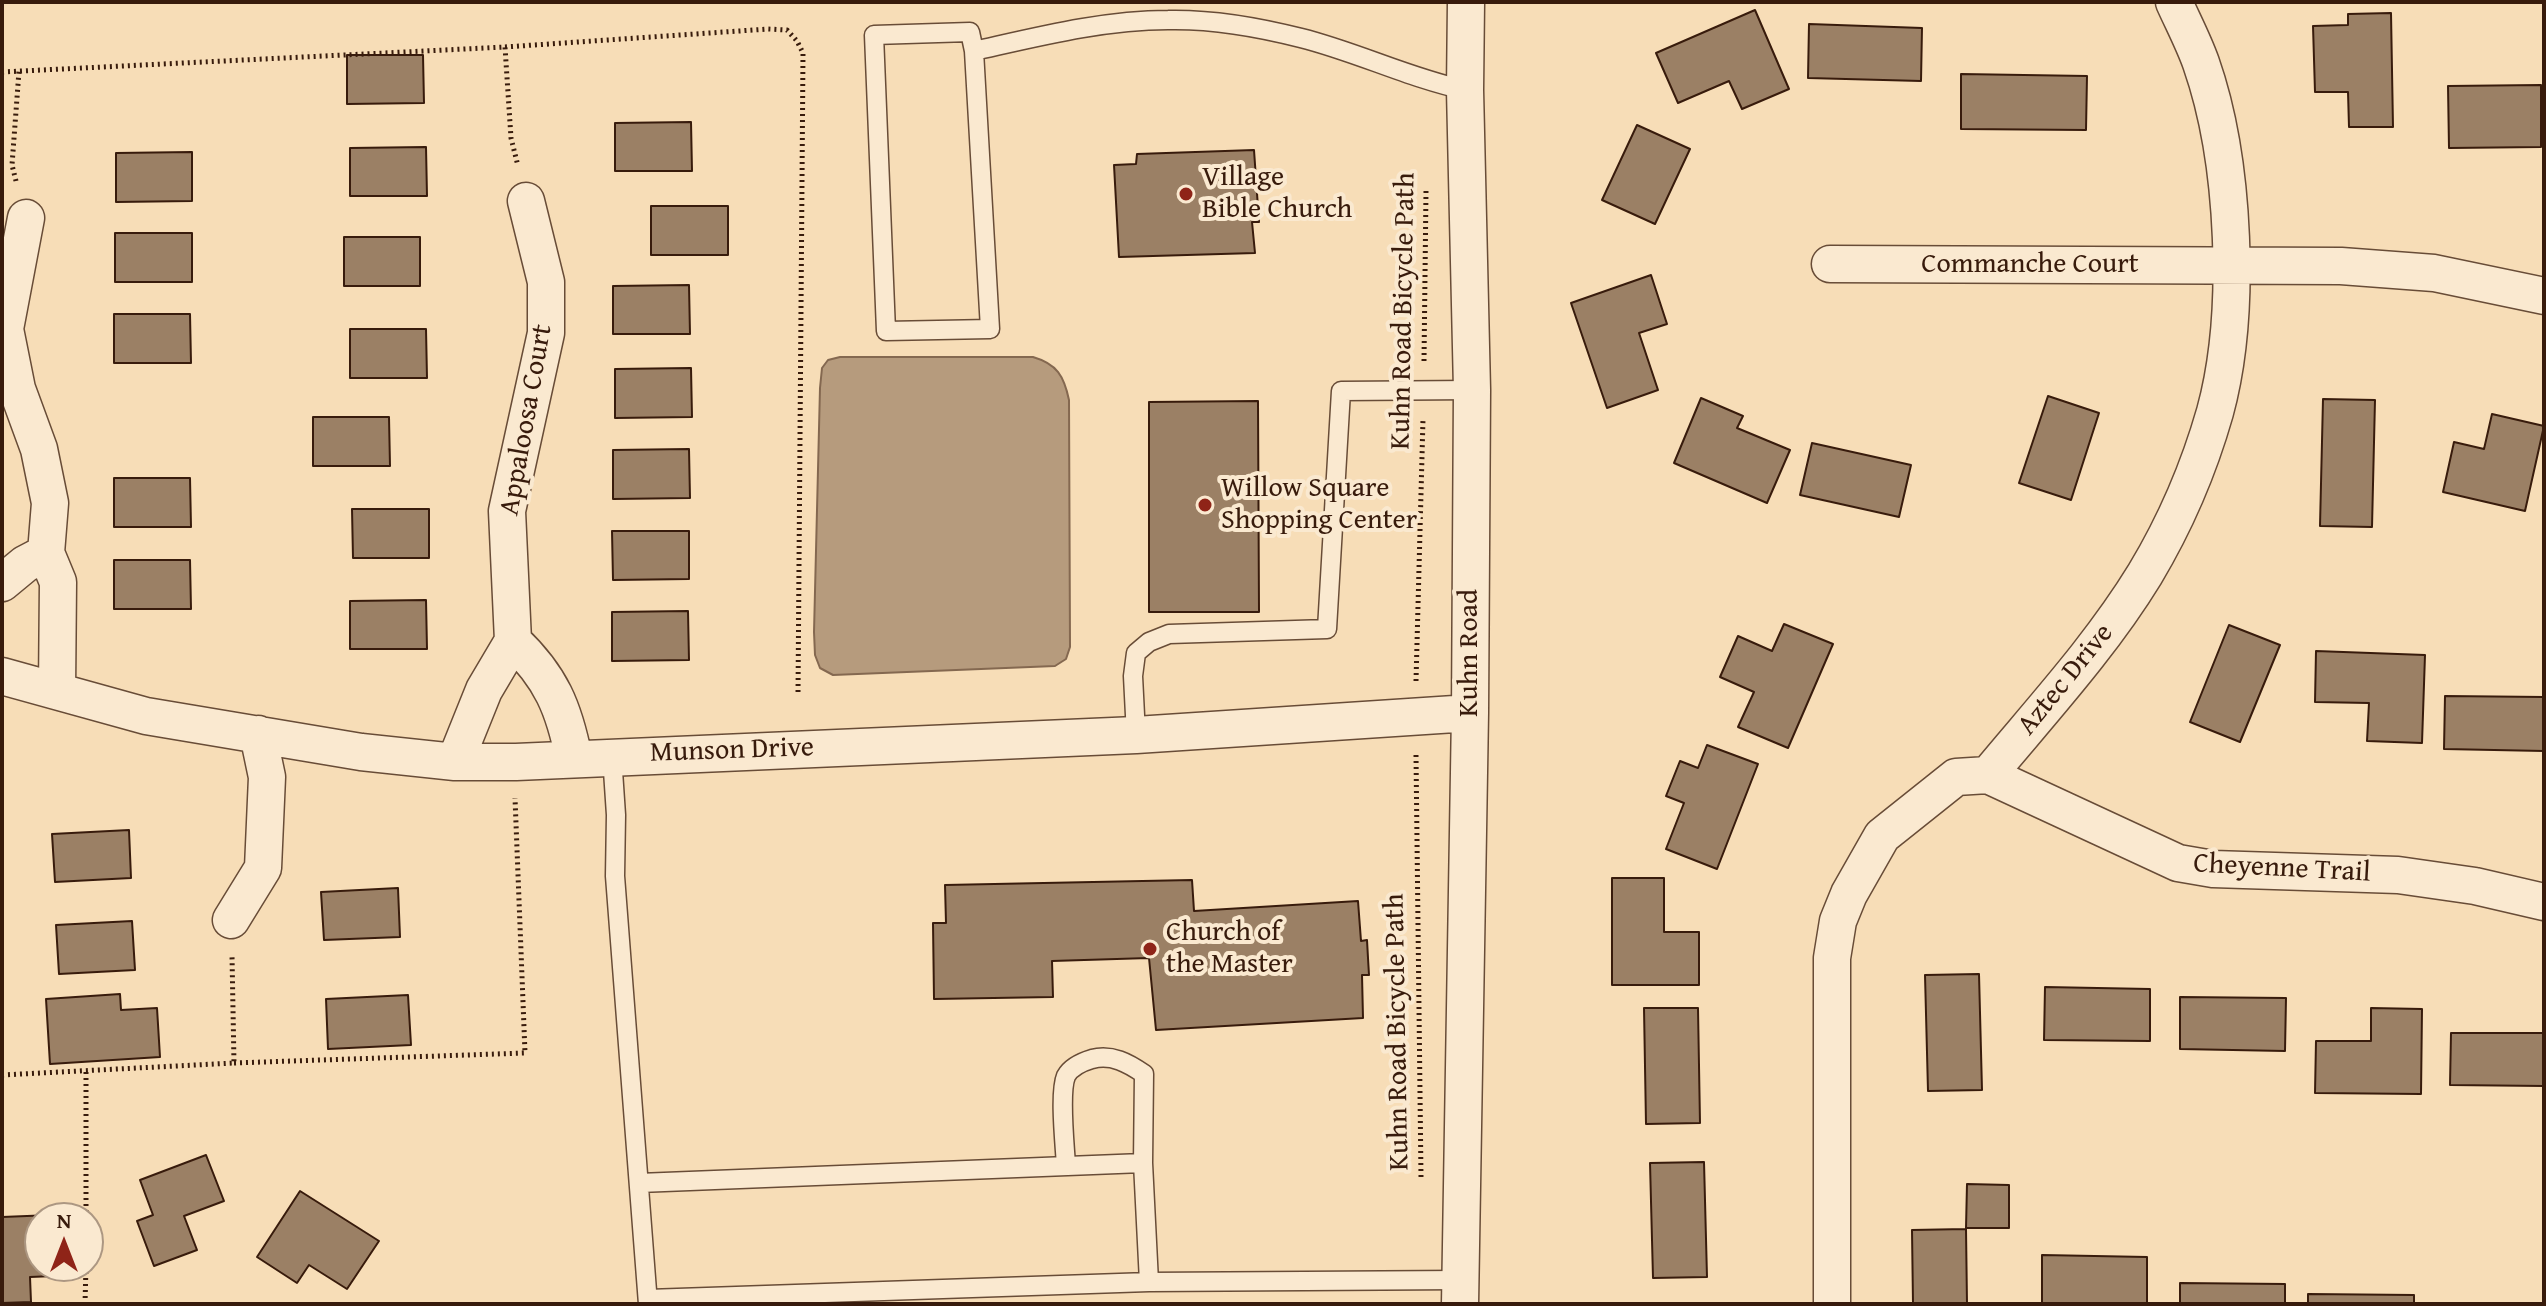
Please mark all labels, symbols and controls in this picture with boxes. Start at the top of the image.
place label: Village Bible Church [1202,161,1352,227]
street label: Kuhn Road Bicycle Path [1385,172,1423,450]
marker: Village Bible Church [1177,185,1195,203]
street label: Commanche Court [1921,248,2139,282]
street label: Appaloosa Court [494,322,560,518]
place label: Willow Square Shopping Center [1221,472,1417,538]
marker: Willow Square Shopping Center [1196,496,1214,514]
street label: Kuhn Road [1453,589,1487,717]
street label: Aztec Drive [2011,617,2121,743]
street label: Munson Drive [649,731,815,771]
street label: Cheyenne Trail [2193,848,2371,890]
street label: Kuhn Road Bicycle Path [1379,893,1417,1171]
place label: Church of the Master [1166,916,1293,982]
marker: Church of the Master [1141,940,1159,958]
north arrow [24,1202,104,1282]
text: N [57,1204,71,1236]

